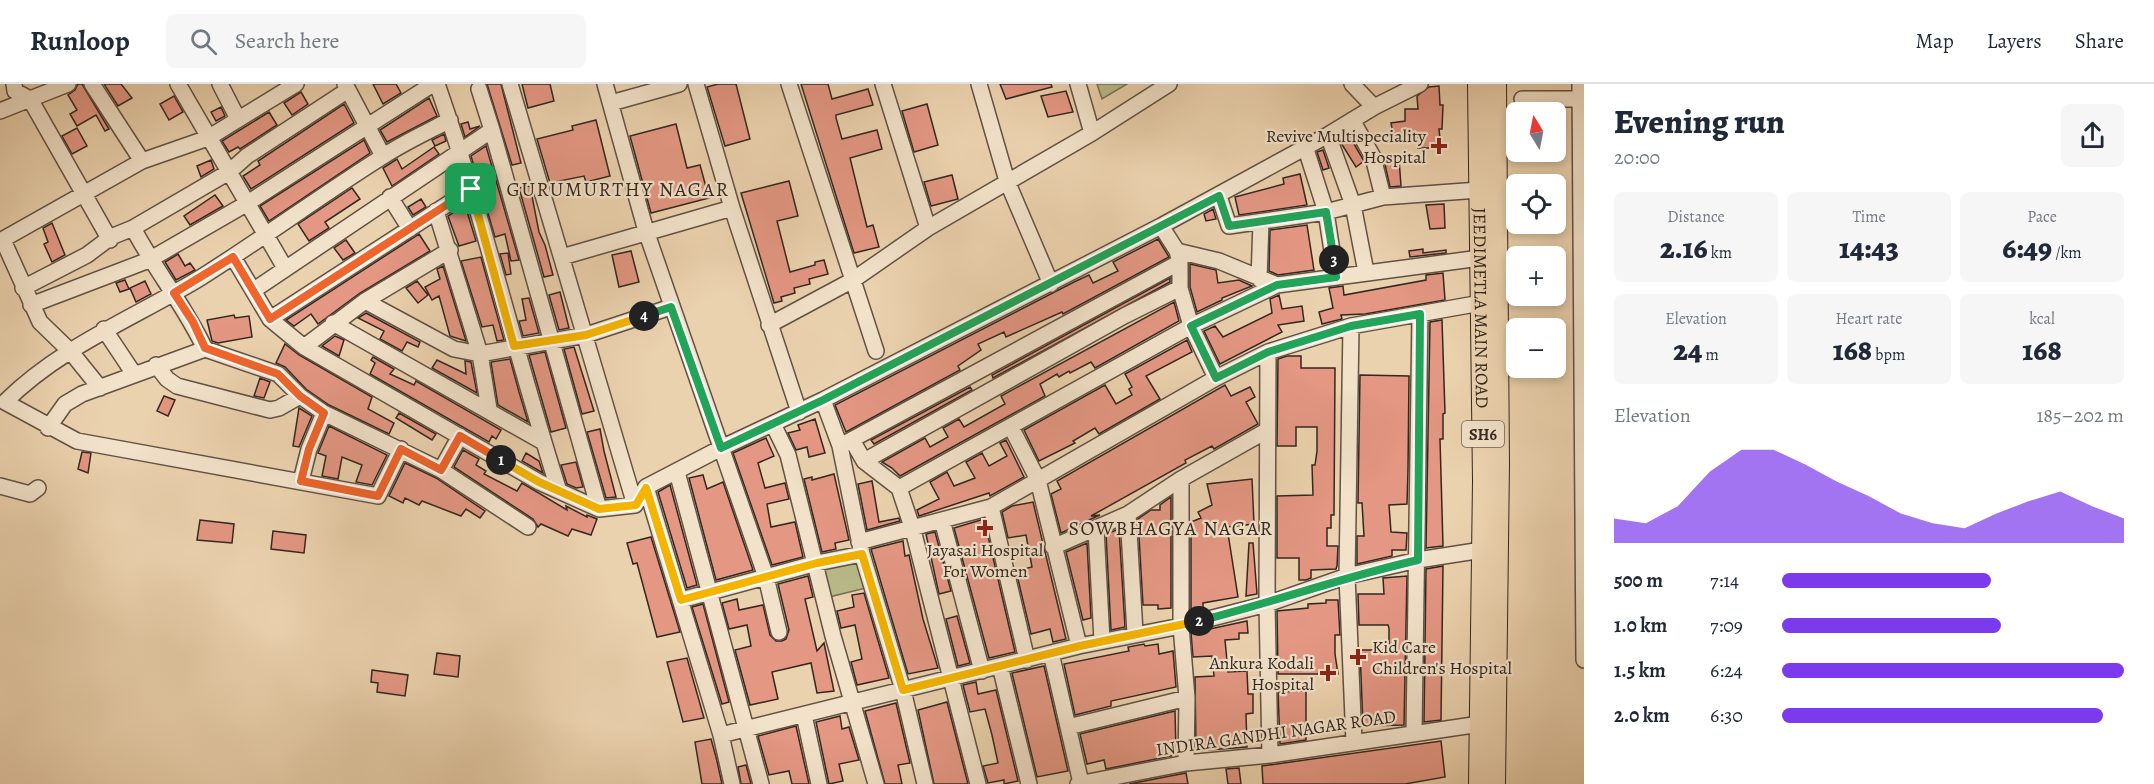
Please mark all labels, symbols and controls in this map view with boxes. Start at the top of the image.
search box [166,14,586,68]
text: Runloop [30,22,130,60]
icon: search [187,25,220,58]
text: Search here [235,26,339,56]
text: Map [1915,27,1954,55]
text: Layers [1987,27,2042,55]
text: Share [2075,27,2124,55]
text: Evening run [1614,99,1785,144]
north arrow [1506,102,1566,162]
map controls [1506,102,1566,378]
button: share [2061,104,2124,167]
place label: Revive Multispeciality Hospital [1266,124,1427,169]
marker: Revive Multispeciality Hospital [1430,137,1448,155]
text: 20:00 [1614,144,1660,171]
pin [445,163,496,214]
icon: arrive [454,172,487,205]
button: locate [1506,174,1566,234]
district label: GURUMURTHY NAGAR [507,176,729,203]
text: Distance [1667,206,1725,228]
text: Time [1852,206,1886,228]
text: Pace [2027,206,2057,228]
street label: JEEDIMETLA MAIN ROAD [1468,208,1494,408]
text: 2.16 [1660,228,1708,268]
text: 14:43 [1839,228,1899,268]
text: 6:49 [2002,228,2052,268]
text: km [1708,242,1732,264]
text: /km [2052,242,2082,264]
pin: 3 [1319,245,1349,275]
button: + [1506,246,1566,306]
text: 3 [1331,249,1337,271]
pin: 4 [629,301,659,331]
text: 4 [640,305,648,327]
text: Elevation [1665,308,1727,330]
text: Heart rate [1836,308,1902,330]
text: kcal [2029,308,2055,330]
button: − [1506,318,1566,378]
text: 24 [1673,330,1702,370]
text: 168 [1833,330,1872,370]
text: 168 [2022,330,2062,370]
text: m [1702,344,1719,366]
text: bpm [1872,344,1905,366]
text: Elevation [1614,402,1691,429]
text: 185–202 m [2036,402,2124,429]
road number: SH6 [1462,421,1504,447]
pin: 1 [486,445,516,475]
text: 1 [498,449,504,471]
district label: SOWBHAGYA NAGAR [1068,515,1274,542]
marker: Jayasai Hospital For Women [976,519,994,537]
place label: Jayasai Hospital For Women [927,538,1044,583]
text: 500 m [1614,567,1663,594]
text: 7:14 [1710,567,1739,594]
pin: 2 [1184,606,1214,636]
text: 2 [1195,610,1203,632]
text: 1.0 km [1614,612,1667,639]
text: 7:09 [1710,612,1743,639]
place label: Kid Care Children's Hospital [1372,635,1513,680]
marker: Kid Care Children's Hospital [1349,648,1367,666]
place label: Ankura Kodali Hospital [1208,651,1315,696]
text: 1.5 km [1614,657,1666,684]
text: 6:24 [1710,657,1743,684]
marker: Ankura Kodali Hospital [1319,664,1337,682]
text: 2.0 km [1614,702,1670,729]
text: 6:30 [1710,702,1743,729]
street label: INDIRA GANDHI NAGAR ROAD [1155,704,1397,762]

